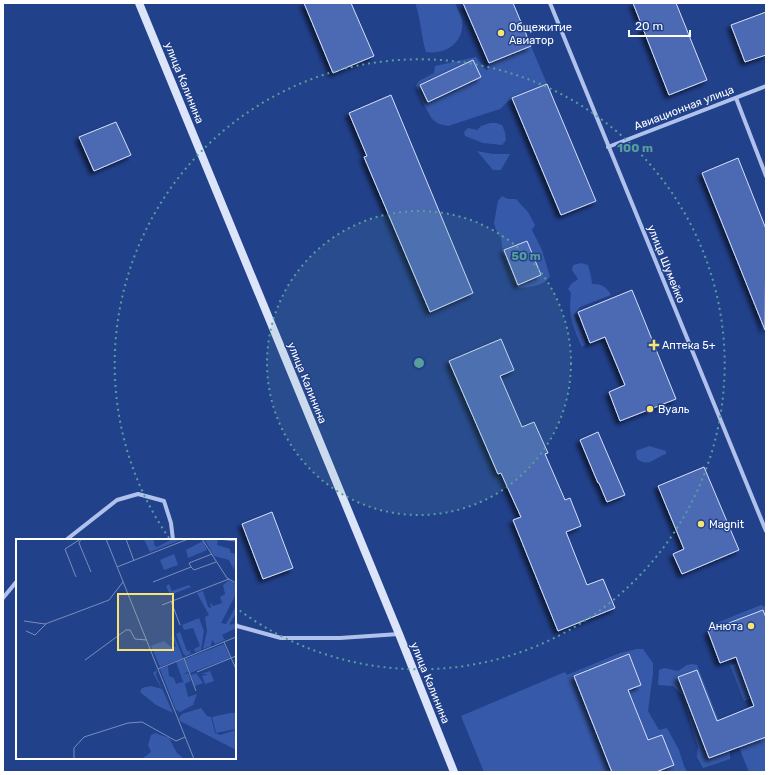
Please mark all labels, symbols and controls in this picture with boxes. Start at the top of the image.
scale bar [629,12,690,38]
text: 20 m [635,19,663,33]
place label: Общежитие Авиатор [509,21,572,47]
marker: Общежитие Авиатор [496,28,506,38]
street label: улица Калинина [162,40,206,126]
street label: Авиационная улица [632,83,736,133]
text: 100 m [617,141,653,155]
street label: улица Шумейко [644,223,688,305]
text: 50 m [511,249,541,263]
place label: Аптека 5+ [662,339,716,352]
street label: улица Калинина [285,340,329,426]
marker: Аптека 5+ [649,340,659,350]
centre of rings [412,356,426,370]
place label: Вуаль [658,403,690,416]
marker: Вуаль [645,404,655,414]
place label: Magnit [709,518,745,531]
marker: Magnit [696,519,706,529]
inset map [16,539,236,759]
place label: Анюта [708,620,743,633]
marker: Анюта [746,621,756,631]
street label: улица Калинина [408,640,452,726]

